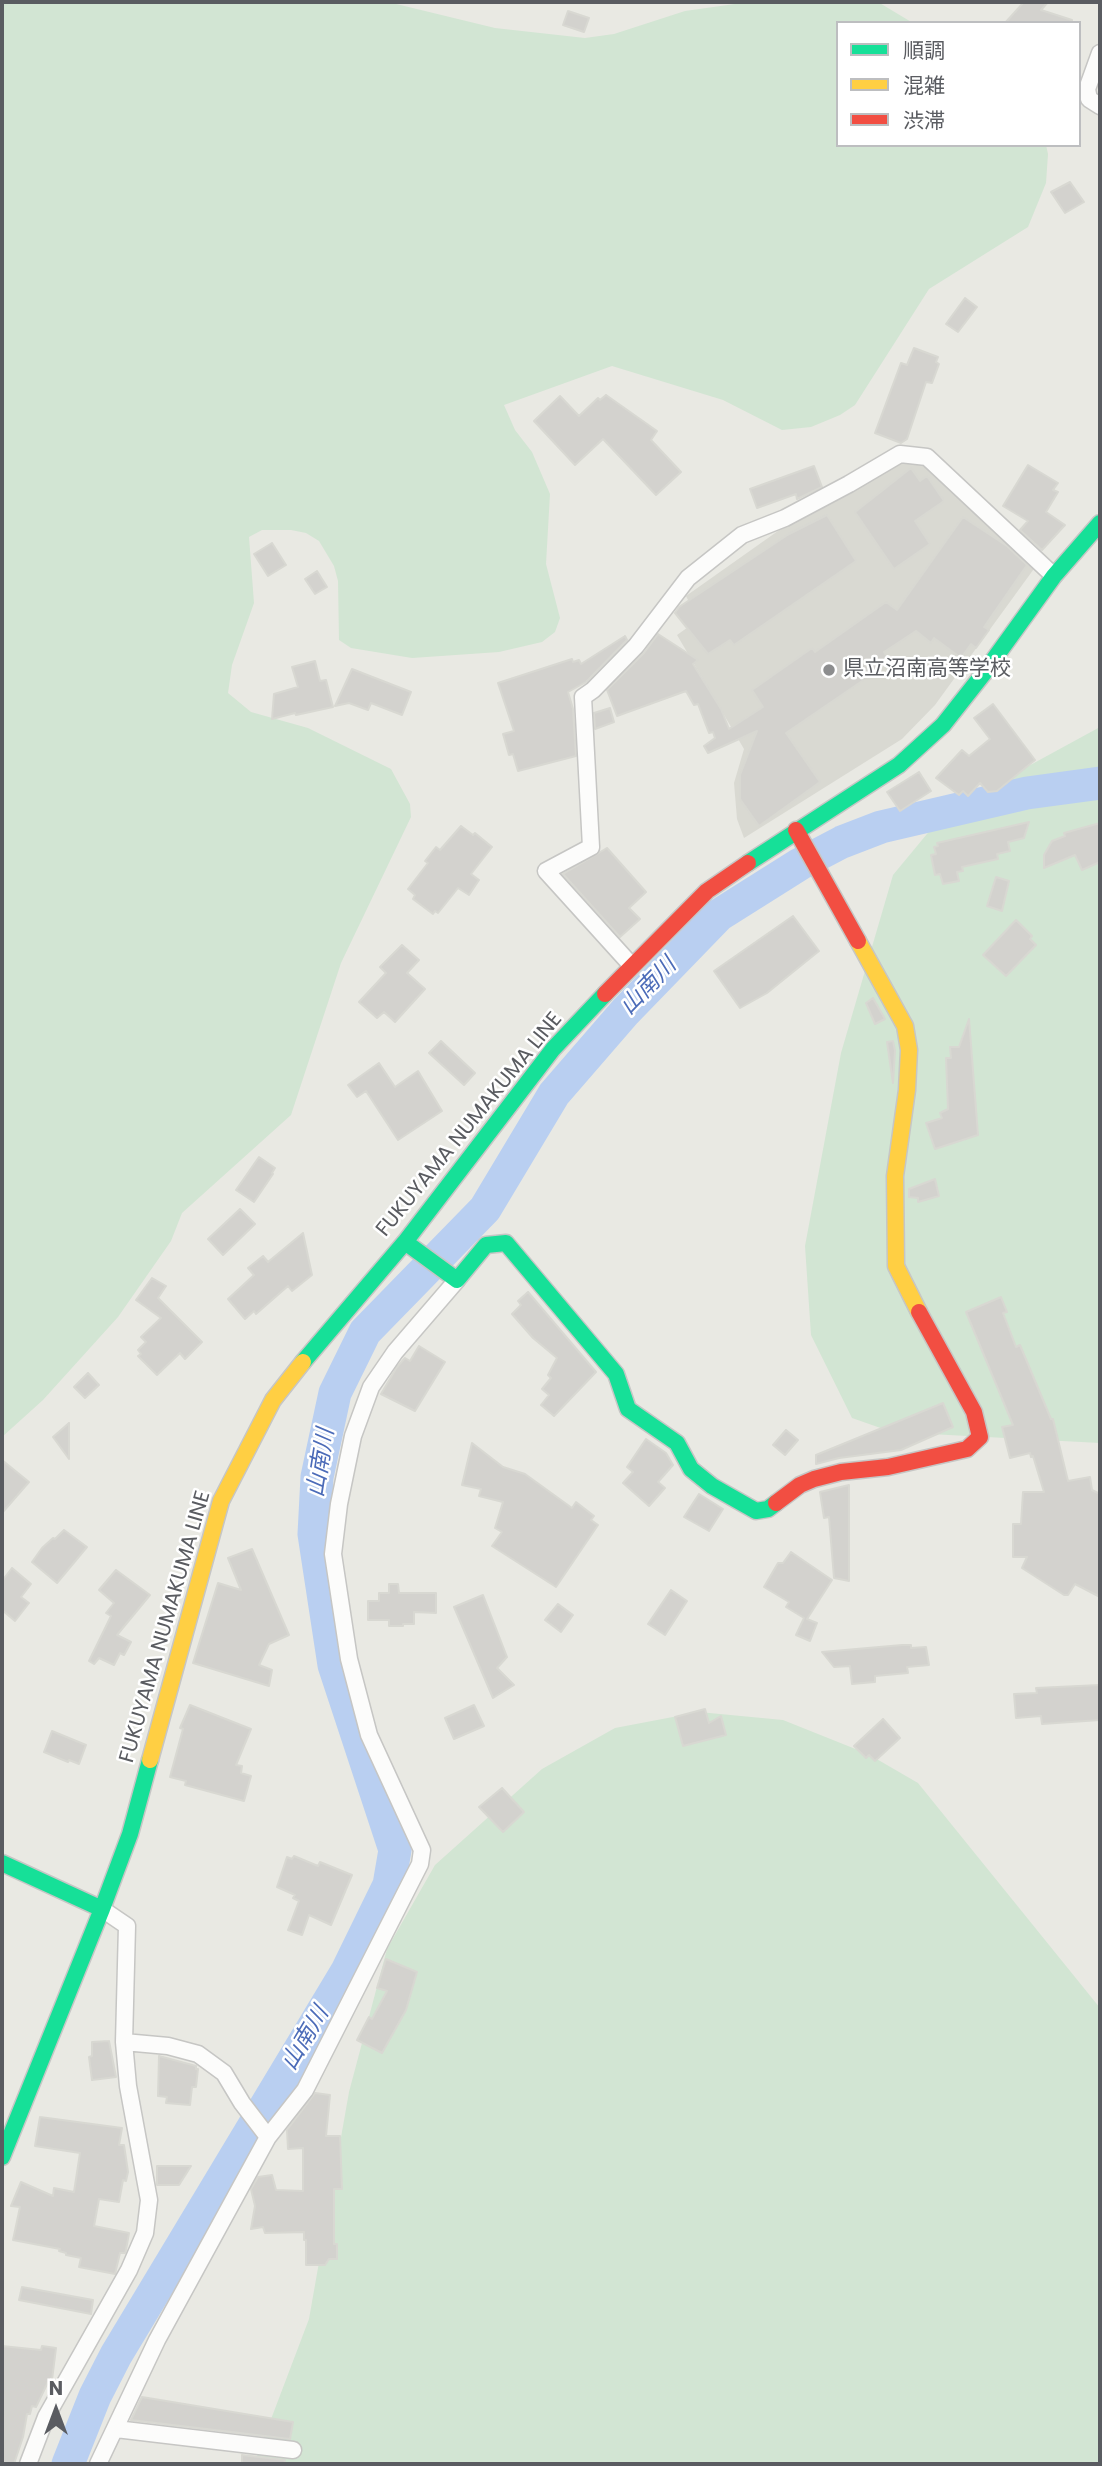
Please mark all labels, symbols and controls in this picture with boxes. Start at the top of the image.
legend [836,21,1081,147]
text: 順調 [903,36,945,65]
text: 混雑 [903,71,945,100]
text: 渋滞 [903,106,945,135]
place label: 県立沼南高等学校 [843,657,1011,683]
marker: 県立沼南高等学校 [821,662,837,678]
water label: 山南川 [615,953,683,1021]
street label: FUKUYAMA NUMAKUMA LINE [372,1008,568,1242]
water label: 山南川 [303,1427,341,1499]
street label: FUKUYAMA NUMAKUMA LINE [115,1488,217,1766]
water label: 山南川 [276,2002,336,2076]
north arrow [21,2375,91,2445]
text: N [49,2375,63,2402]

